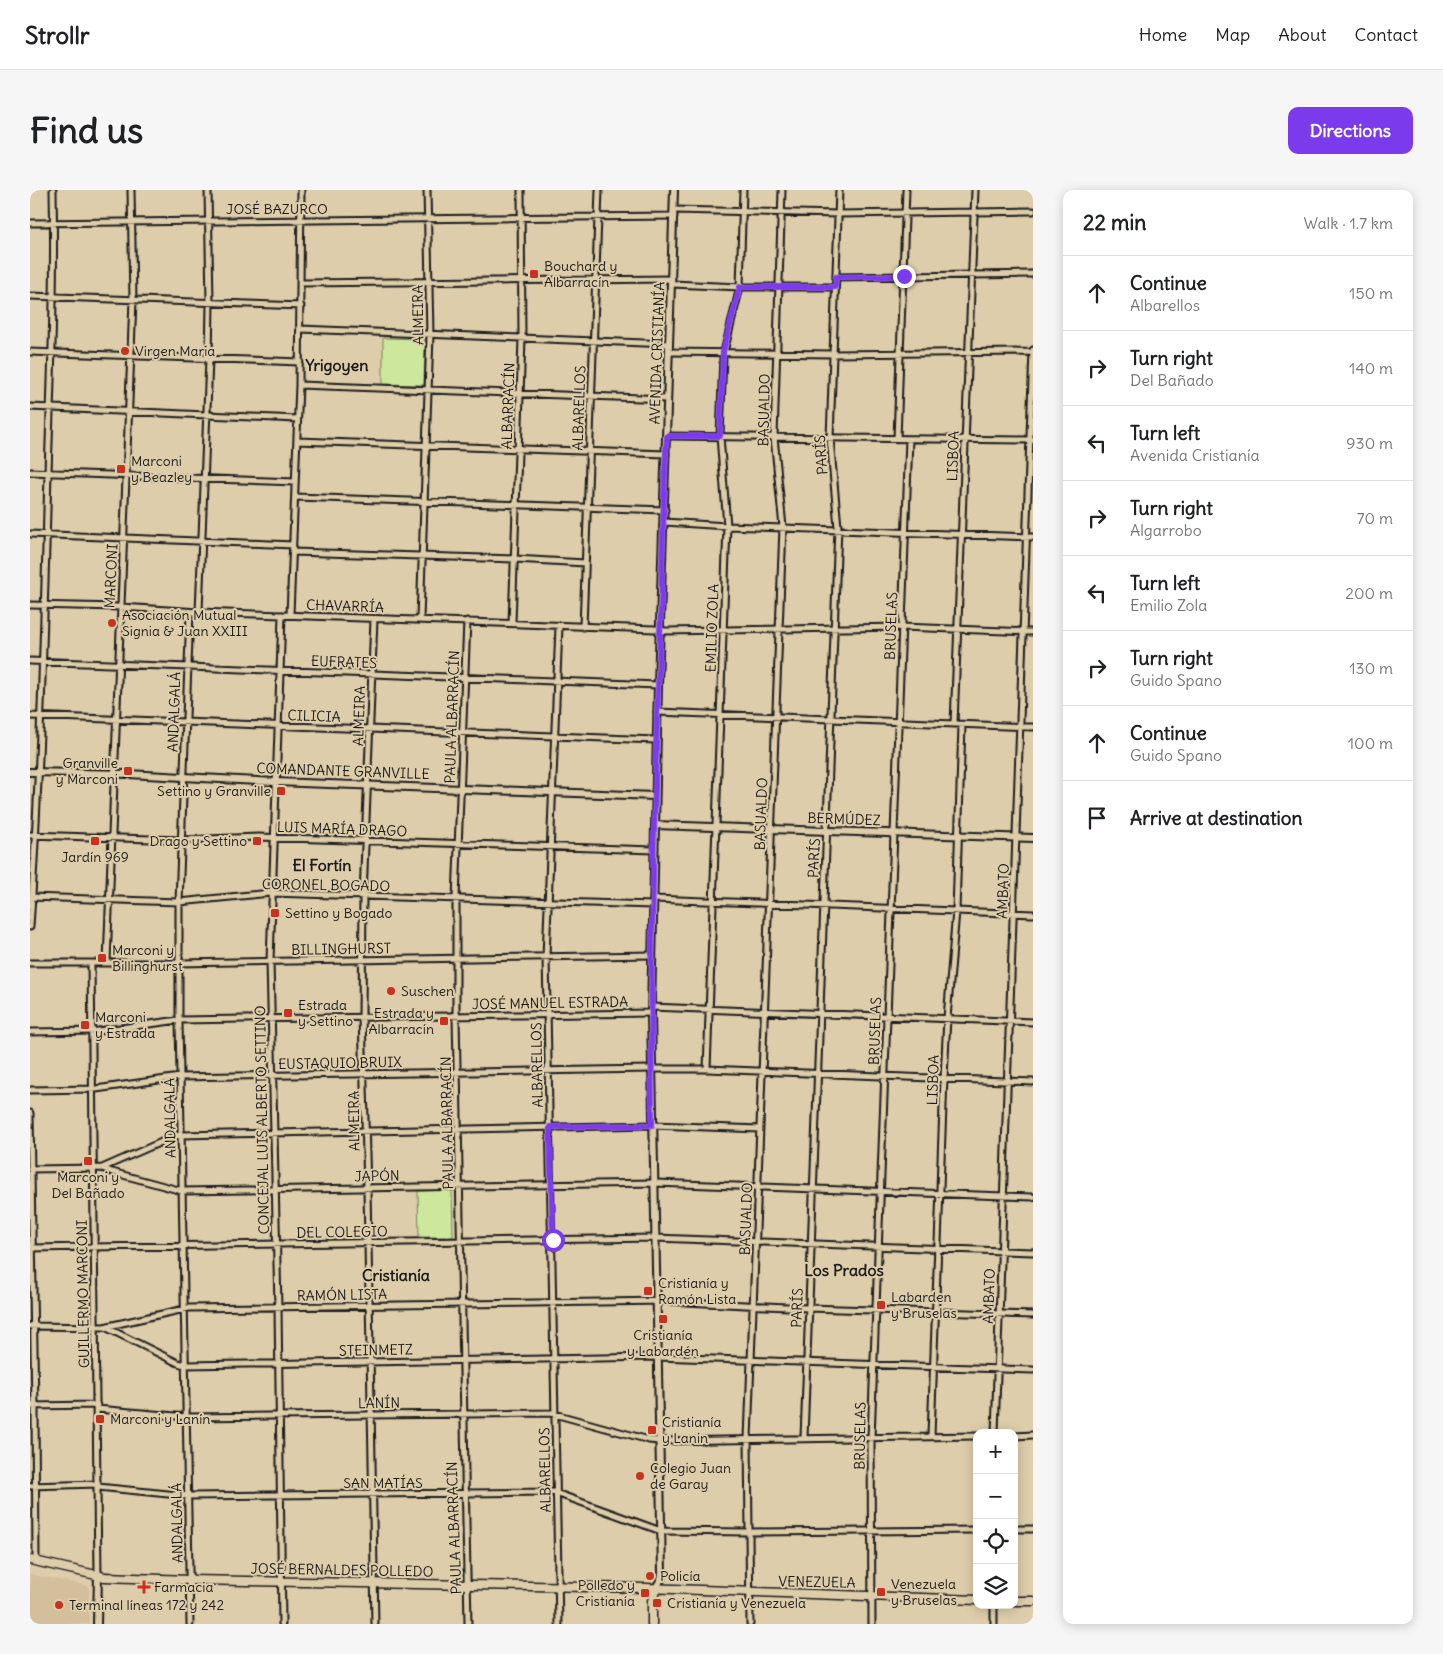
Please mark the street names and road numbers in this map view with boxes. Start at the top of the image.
street label: JOSÉ BAZURCO [226,200,328,218]
street label: AVENIDA CRISTIANÍA [646,281,668,425]
street label: ALMEIRA [408,285,428,345]
street label: ALBARRACÍN [497,362,519,450]
street label: ALBARELLOS [569,365,589,451]
street label: BASUALDO [754,373,774,447]
street label: LISBOA [943,430,963,482]
street label: PARÍS [811,434,831,475]
street label: MARCONI [100,543,122,609]
street label: EMILIO ZOLA [701,583,723,673]
street label: BRUSELAS [881,591,901,660]
street label: CHAVARRÍA [306,596,384,616]
street label: PAULA ALBARRACÍN [441,650,463,784]
street label: EUFRATES [311,652,378,672]
street label: ANDALGALÁ [164,672,184,752]
street label: ALMEIRA [349,686,369,746]
street label: CILICIA [287,706,341,726]
street label: COMANDANTE GRANVILLE [256,759,430,783]
street label: BASUALDO [751,777,771,851]
street label: BERMÚDEZ [807,809,881,829]
street label: LUIS MARÍA DRAGO [276,818,408,840]
street label: PARÍS [804,837,824,878]
street label: AMBATO [993,863,1013,919]
street label: CORONEL BOGADO [262,875,390,895]
street label: BILLINGHURST [291,939,391,959]
street label: JOSÉ MANUEL ESTRADA [472,993,628,1013]
street label: BRUSELAS [865,996,885,1065]
street label: CONCEJAL LUIS ALBERTO SETTINO [251,1005,273,1235]
street label: ALBARELLOS [527,1022,547,1108]
street label: EUSTAQUIO BRUIX [278,1053,402,1073]
street label: LISBOA [923,1054,943,1106]
street label: PAULA ALBARRACÍN [437,1056,457,1190]
street label: ANDALGALÁ [160,1078,180,1158]
street label: ALMEIRA [344,1091,364,1151]
street label: JAPÓN [354,1167,400,1185]
street label: BASUALDO [736,1182,756,1256]
street label: GUILLERMO MARCONI [73,1220,93,1368]
street label: DEL COLEGIO [296,1222,388,1242]
street label: AMBATO [979,1268,999,1324]
street label: RAMÓN LISTA [297,1285,387,1305]
street label: PARÍS [787,1288,807,1328]
street label: STEINMETZ [339,1340,413,1360]
street label: LANÍN [358,1394,400,1412]
street label: BRUSELAS [850,1402,870,1470]
street label: ALBARELLOS [535,1427,555,1513]
street label: PAULA ALBARRACÍN [443,1461,465,1595]
street label: SAN MATÍAS [343,1474,423,1492]
street label: ANDALGALÁ [167,1483,187,1563]
street label: JOSÉ BERNALDES POLLEDO [250,1559,434,1581]
street label: VENEZUELA [778,1572,856,1592]

